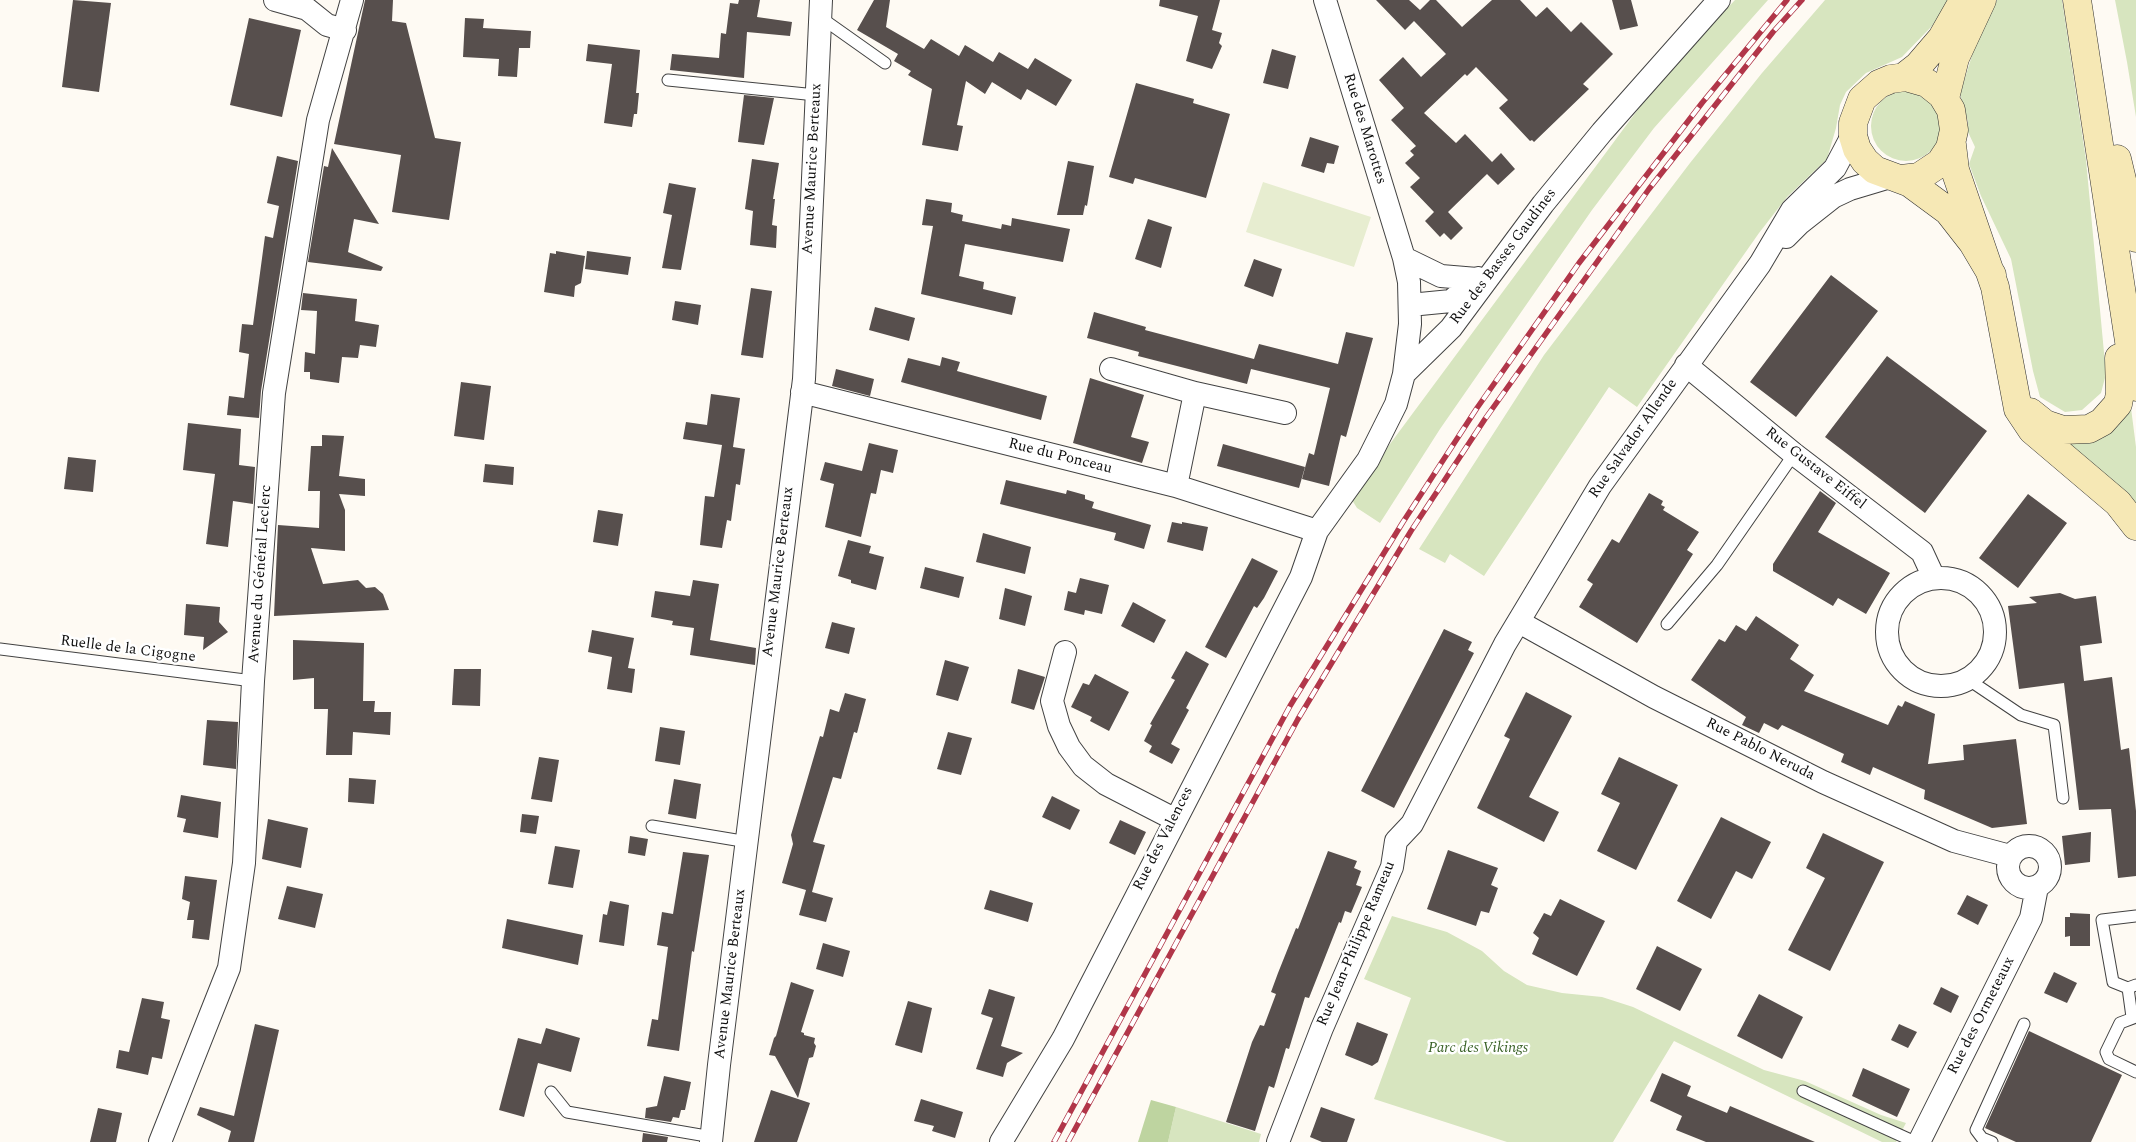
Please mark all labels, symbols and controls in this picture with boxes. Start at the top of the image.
street label: Rue des Marottes [1339,71,1389,187]
street label: Avenue Maurice Berteaux [800,83,826,255]
street label: Rue des Basses Gaudines [1447,185,1561,329]
street label: Rue Salvador Allende [1586,376,1682,502]
street label: Rue Gustave Eiffel [1761,424,1869,514]
street label: Rue du Ponceau [1006,435,1114,479]
street label: Avenue du Général Leclerc [246,484,276,664]
street label: Avenue Maurice Berteaux [760,486,798,658]
street label: Ruelle de la Cigogne [59,633,197,667]
street label: Rue Pablo Neruda [1703,715,1817,785]
street label: Rue des Valences [1130,784,1198,894]
street label: Rue Jean-Philippe Rameau [1314,859,1400,1029]
street label: Avenue Maurice Berteaux [712,888,750,1060]
street label: Rue des Ormeteaux [1945,954,2019,1078]
park label: Parc des Vikings [1428,1040,1528,1058]

